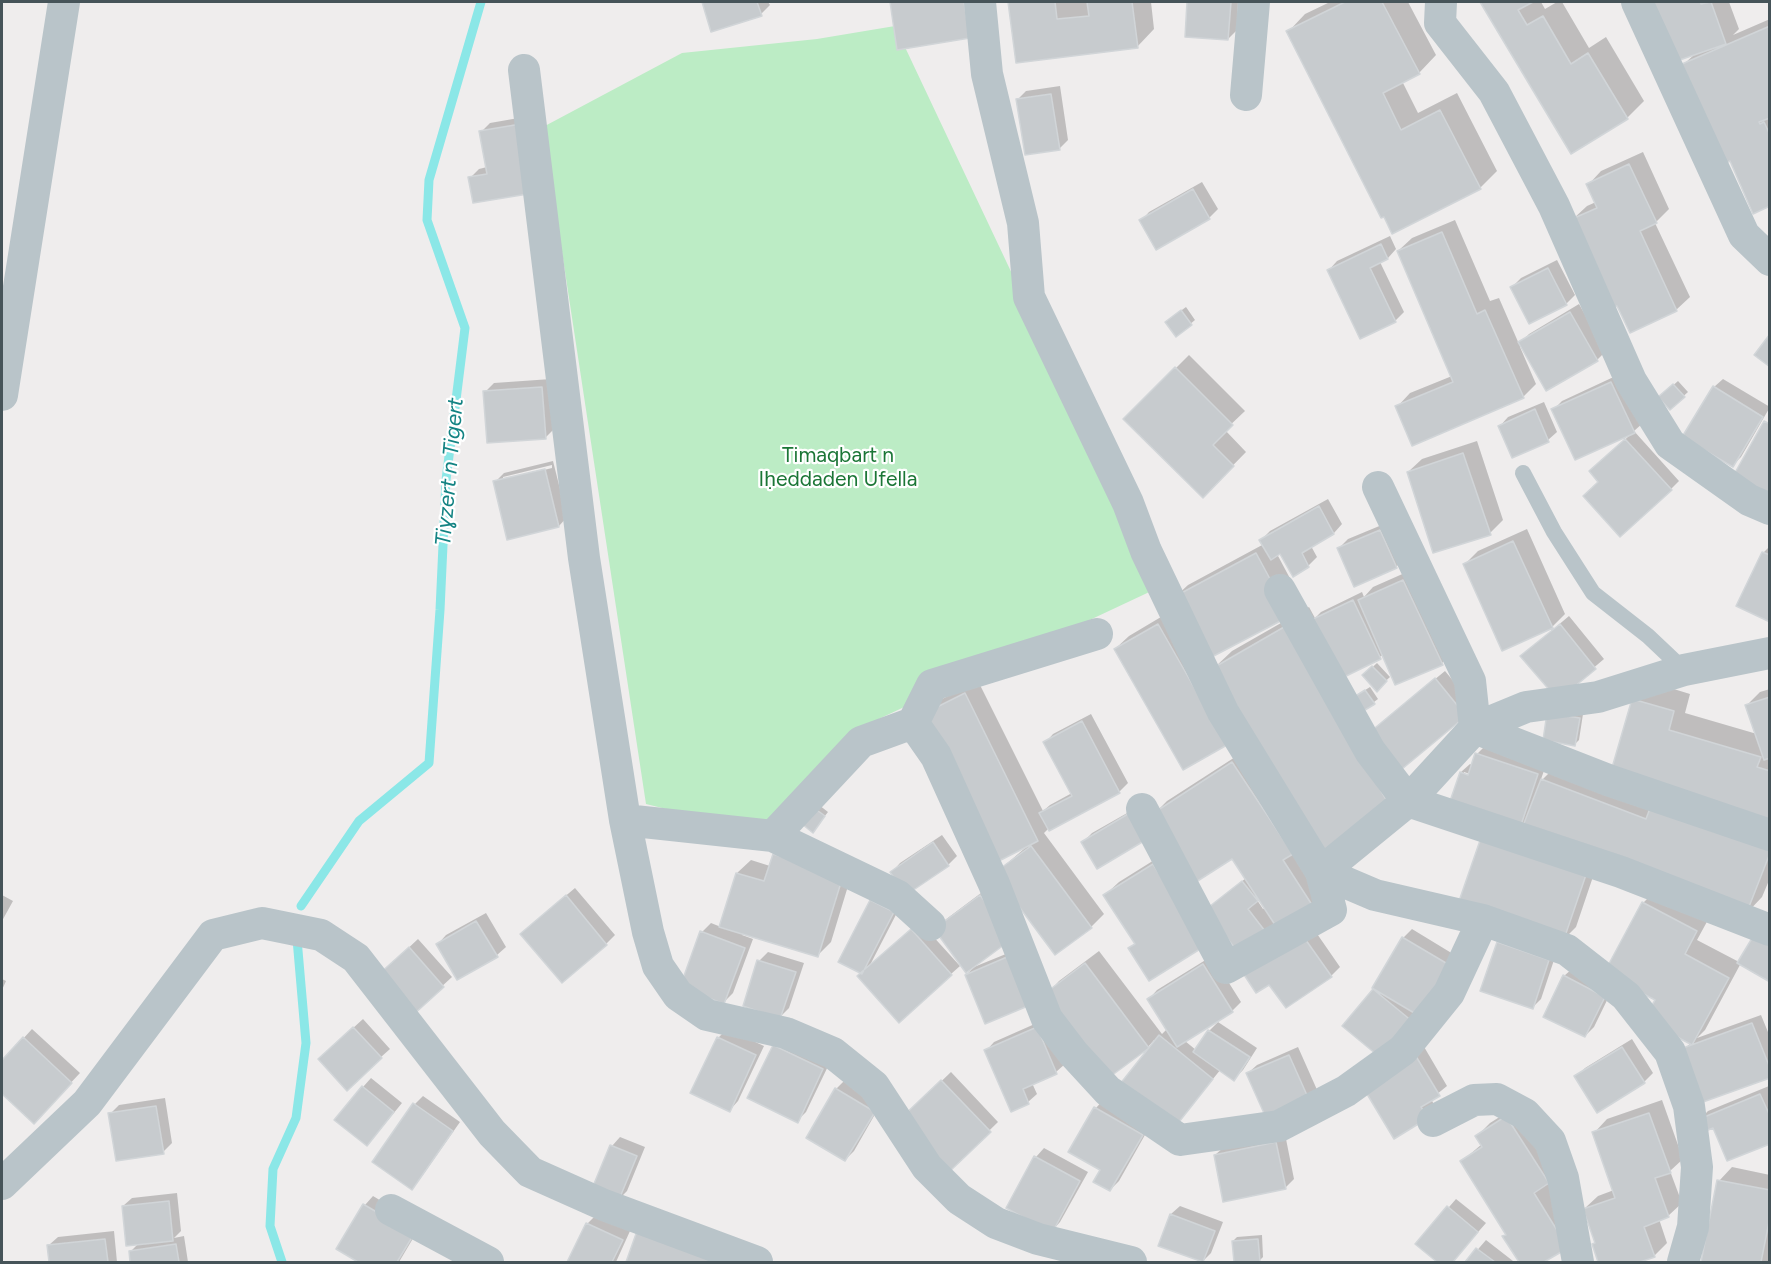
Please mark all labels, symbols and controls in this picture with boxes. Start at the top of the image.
water label: Tiɣzert n Tigert [430,397,470,547]
park label: Timaqbart n Iḥeddaden Ufella [759,443,917,493]

